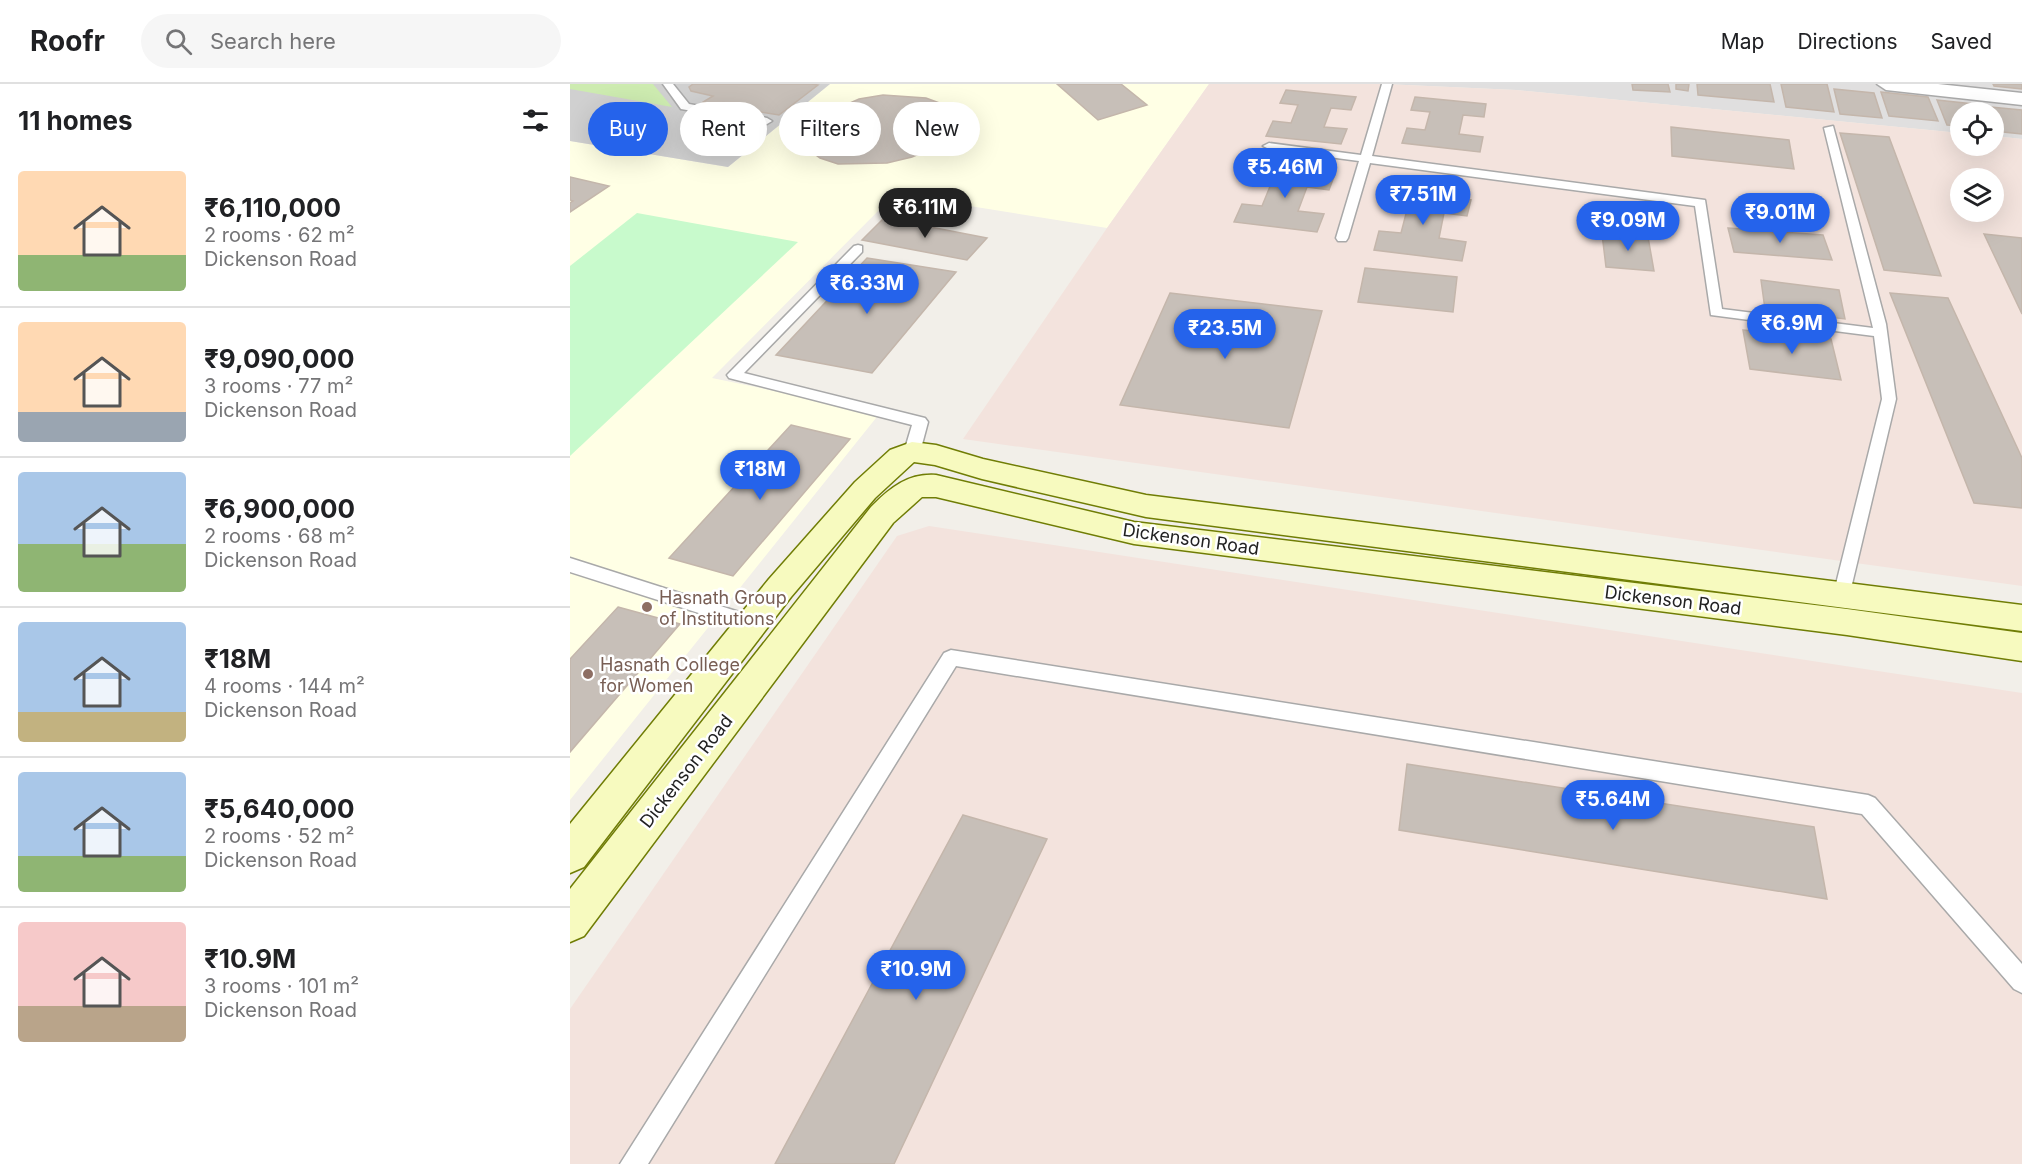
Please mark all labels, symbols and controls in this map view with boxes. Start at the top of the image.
search box [141,14,561,68]
text: Roofr [30,24,105,58]
icon: search [162,25,195,58]
text: Search here [210,28,336,54]
text: Map [1721,29,1764,54]
text: Directions [1797,29,1898,54]
text: Saved [1931,29,1992,54]
chip: Buy [588,102,668,156]
chip: Rent [680,102,767,156]
chip: Filters [779,102,881,156]
chip: New [893,102,980,156]
map controls [1950,102,2004,222]
button: locate [1950,102,2004,156]
icon: filters [519,104,552,137]
text: 11 homes [18,105,133,136]
pin: ₹5.46M [1236,148,1334,199]
text: ₹5.46M [1247,155,1323,179]
button: layers [1950,168,2004,222]
pin: ₹7.51M [1374,175,1472,226]
text: ₹7.51M [1389,182,1457,206]
pin: ₹6.11M [876,188,974,239]
text: ₹6,110,000 [204,192,341,223]
pin: ₹9.01M [1731,193,1829,244]
icon: home [66,195,138,267]
text: ₹6.11M [893,195,957,219]
text: ₹9.01M [1745,200,1815,224]
pin: ₹9.09M [1579,201,1677,252]
text: ₹9.09M [1590,208,1666,232]
text: 2 rooms · 62 m² [204,223,355,247]
text: Dickenson Road [204,247,357,271]
pin: ₹6.33M [818,264,916,315]
text: ₹6.33M [830,271,904,295]
pin: ₹6.9M [1750,304,1834,355]
pin: ₹23.5M [1176,309,1274,360]
text: ₹6.9M [1761,311,1823,335]
text: ₹23.5M [1188,316,1262,340]
text: ₹9,090,000 [204,343,355,374]
icon: home [66,346,138,418]
text: 3 rooms · 77 m² [204,374,353,398]
text: Dickenson Road [204,398,357,422]
pin: ₹18M [724,450,796,501]
text: ₹18M [734,457,786,481]
text: ₹6,900,000 [204,493,355,524]
icon: home [66,496,138,568]
street label: Dickenson Road [1121,519,1261,559]
text: 2 rooms · 68 m² [204,524,355,548]
text: Dickenson Road [204,548,357,572]
street label: Dickenson Road [1603,581,1743,619]
place label: Hasnath Group of Institutions [659,587,787,629]
marker: Hasnath Group of Institutions [640,600,654,614]
text: ₹18M [204,643,271,674]
icon: home [66,646,138,718]
place label: Hasnath College for Women [600,654,740,696]
marker: Hasnath College for Women [581,667,595,681]
text: 4 rooms · 144 m² [204,674,365,698]
text: Dickenson Road [204,698,357,722]
street label: Dickenson Road [635,710,737,832]
pin: ₹5.64M [1564,780,1662,831]
text: ₹5.64M [1576,787,1651,811]
text: ₹5,640,000 [204,793,355,824]
icon: home [66,796,138,868]
text: 2 rooms · 52 m² [204,824,354,848]
text: Dickenson Road [204,848,357,872]
text: ₹10.9M [204,943,296,974]
icon: home [66,946,138,1018]
pin: ₹10.9M [867,950,965,1001]
text: ₹10.9M [881,957,952,981]
text: 3 rooms · 101 m² [204,974,359,998]
text: Dickenson Road [204,998,357,1022]

